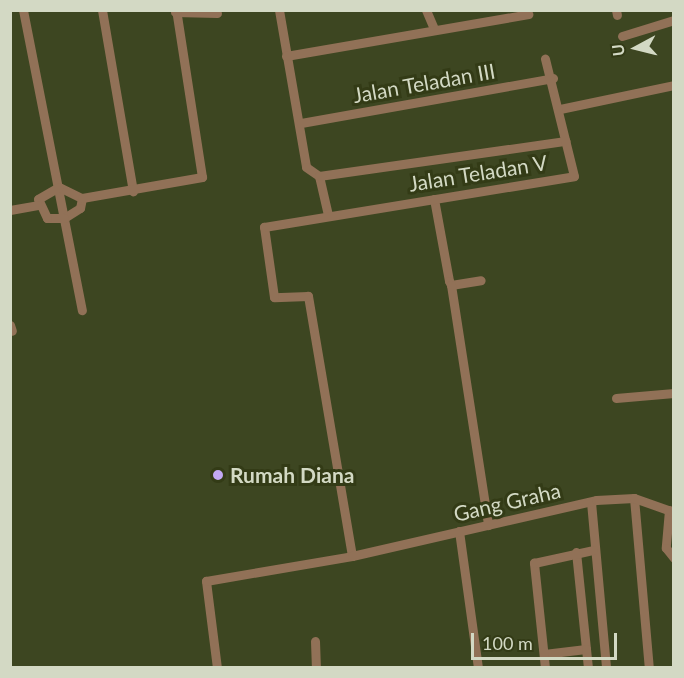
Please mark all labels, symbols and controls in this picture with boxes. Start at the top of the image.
north arrow [606,18,666,78]
text: U [607,43,628,57]
street label: Jalan Teladan III [351,58,497,108]
street label: Jalan Teladan V [406,150,550,196]
place label: Rumah Diana [230,462,354,488]
marker: Rumah Diana [211,468,225,482]
street label: Gang Graha [451,477,563,527]
scale bar [474,621,620,659]
text: 100 m [482,632,533,654]

